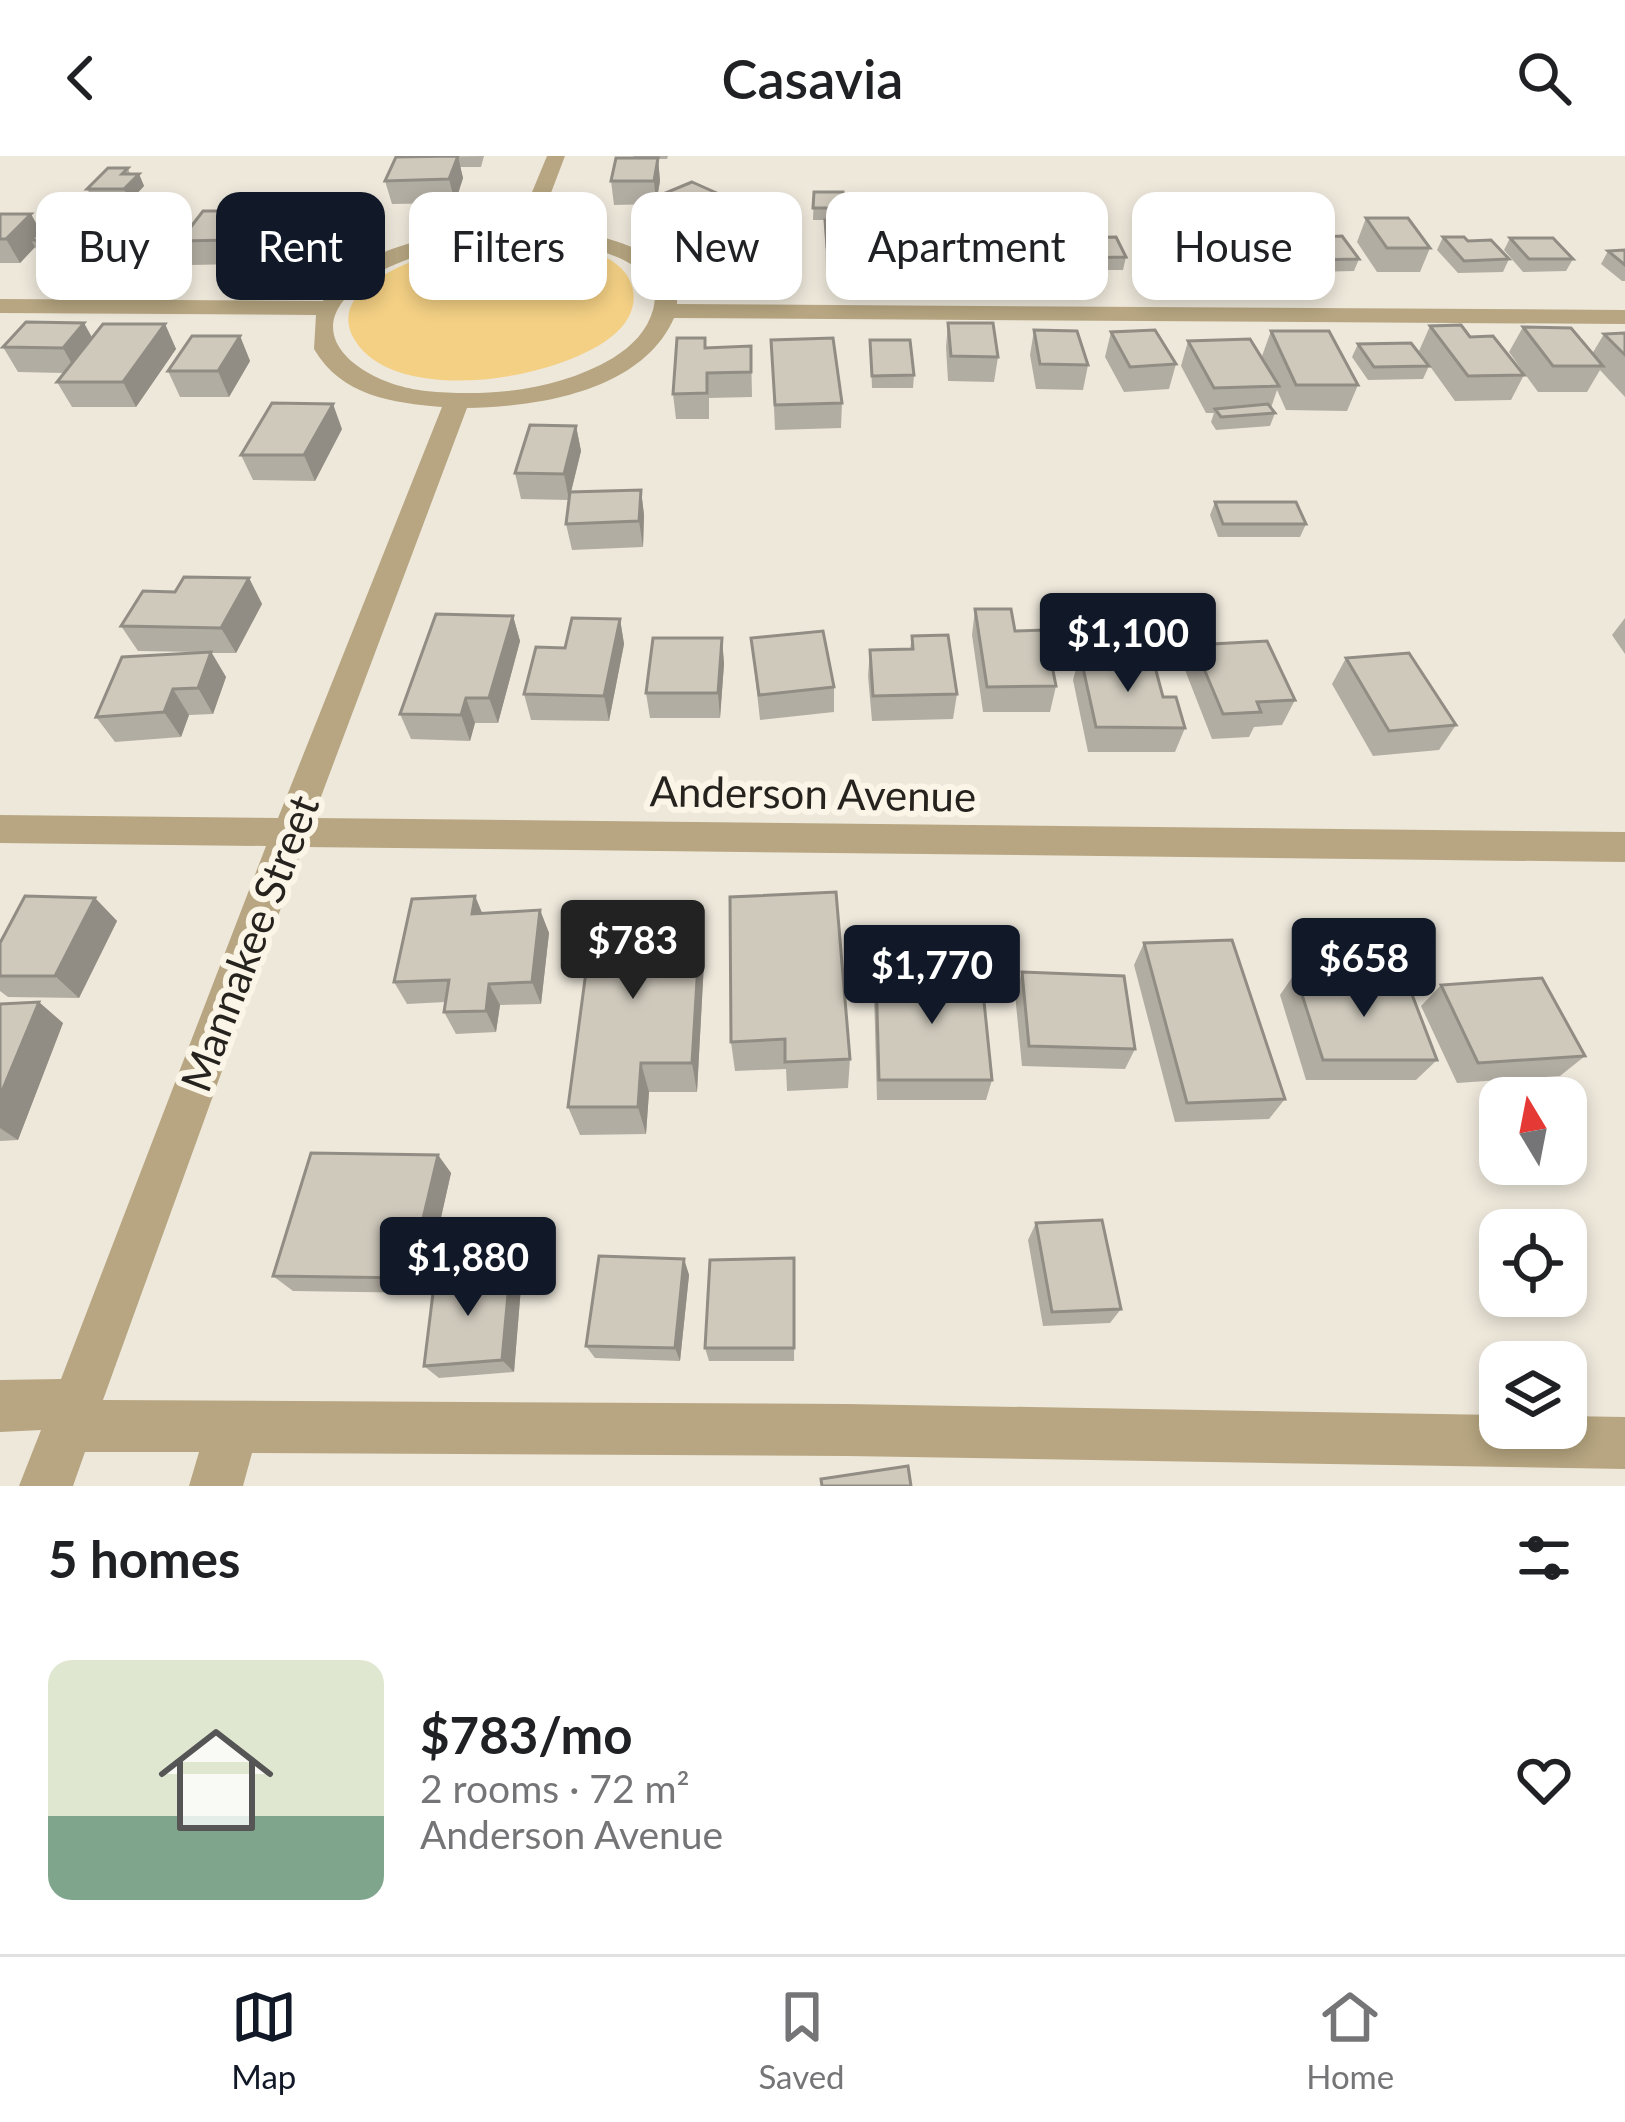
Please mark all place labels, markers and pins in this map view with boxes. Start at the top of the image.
pin: $1,100 [1030,593,1226,695]
pin: $783 [562,900,704,1002]
pin: $658 [1293,918,1435,1020]
pin: $1,770 [834,925,1030,1027]
pin: $1,880 [370,1217,566,1319]

